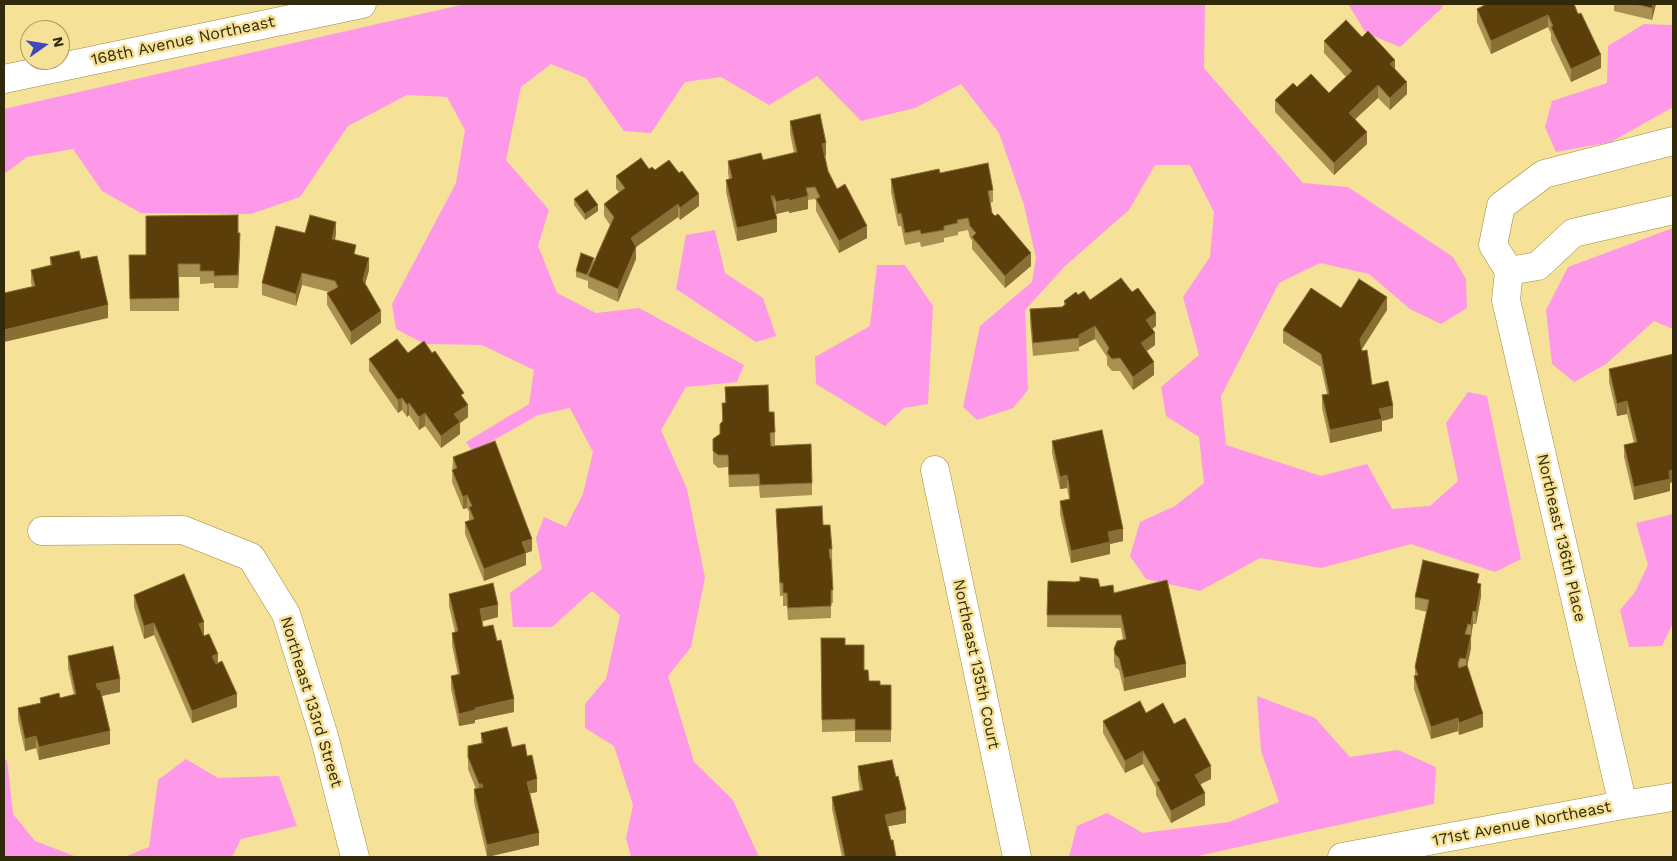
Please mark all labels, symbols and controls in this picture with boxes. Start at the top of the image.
street label: 168th Avenue Northeast [89,12,277,70]
north arrow [20,20,70,70]
text: N [50,35,68,49]
street label: Northeast 136th Place [1532,452,1590,624]
street label: Northeast 135th Court [949,577,1003,751]
street label: Northeast 133rd Street [276,614,346,790]
street label: 171st Avenue Northeast [1431,797,1613,851]

